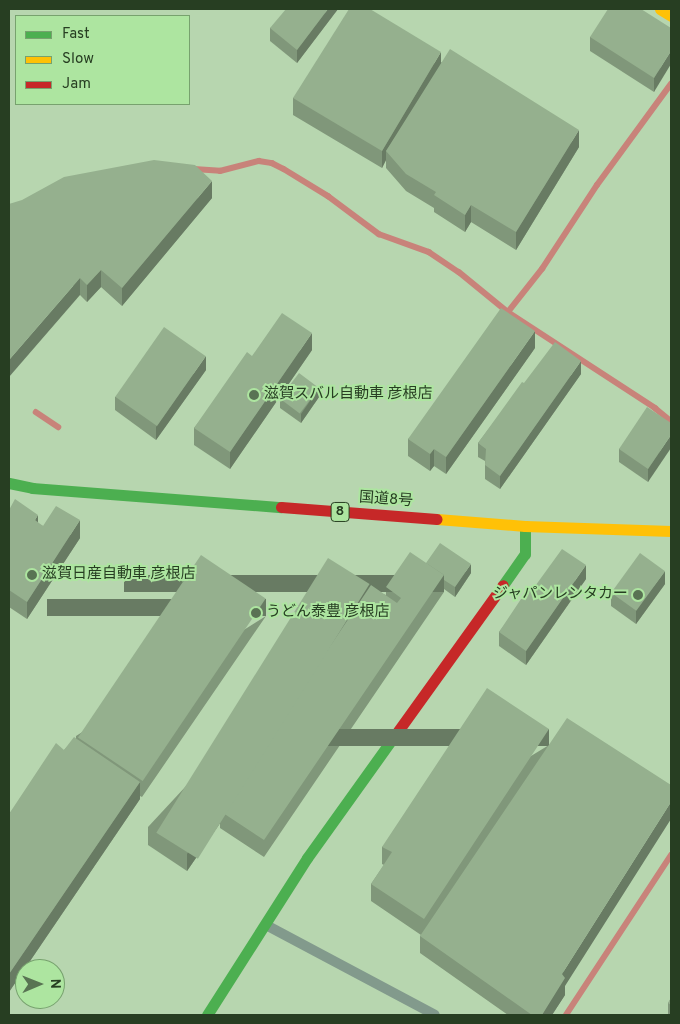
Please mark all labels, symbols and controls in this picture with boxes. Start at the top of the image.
legend [15,15,190,105]
text: Fast [62,25,90,44]
text: Slow [62,50,94,69]
text: Jam [62,75,91,94]
place label: 滋賀スバル自動車 彦根店 [264,386,433,404]
marker: 滋賀スバル自動車 彦根店 [248,389,260,401]
street label: 国道8号 [358,489,414,511]
road number: 8 [330,501,350,524]
place label: 滋賀日産自動車 彦根店 [42,566,196,584]
marker: 滋賀日産自動車 彦根店 [26,569,38,581]
place label: ジャパンレンタカー [493,586,628,604]
marker: ジャパンレンタカー [632,589,644,601]
place label: うどん泰豊 彦根店 [266,604,390,622]
marker: うどん泰豊 彦根店 [250,607,262,619]
north arrow [15,959,65,1009]
text: N [46,979,63,989]

